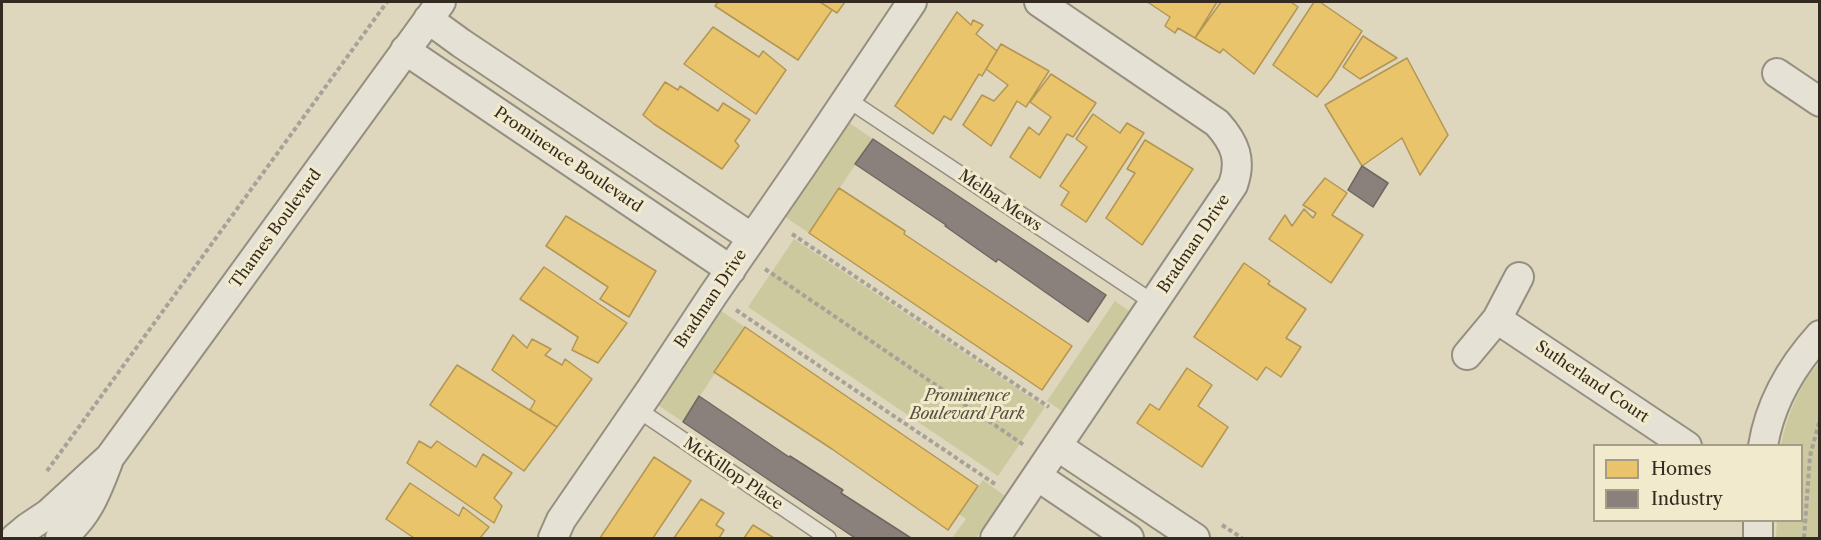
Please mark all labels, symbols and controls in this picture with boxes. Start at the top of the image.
street label: Prominence Boulevard [490,103,646,217]
street label: Thames Boulevard [226,166,326,292]
street label: Melba Mews [955,166,1045,236]
street label: Bradman Drive [1154,191,1234,297]
street label: Bradman Drive [671,246,751,352]
street label: Sutherland Court [1532,337,1652,427]
park label: Prominence Boulevard Park [909,386,1025,424]
street label: McKillop Place [680,434,786,514]
legend [1593,444,1803,522]
text: Homes [1651,458,1712,480]
text: Industry [1651,488,1723,510]

